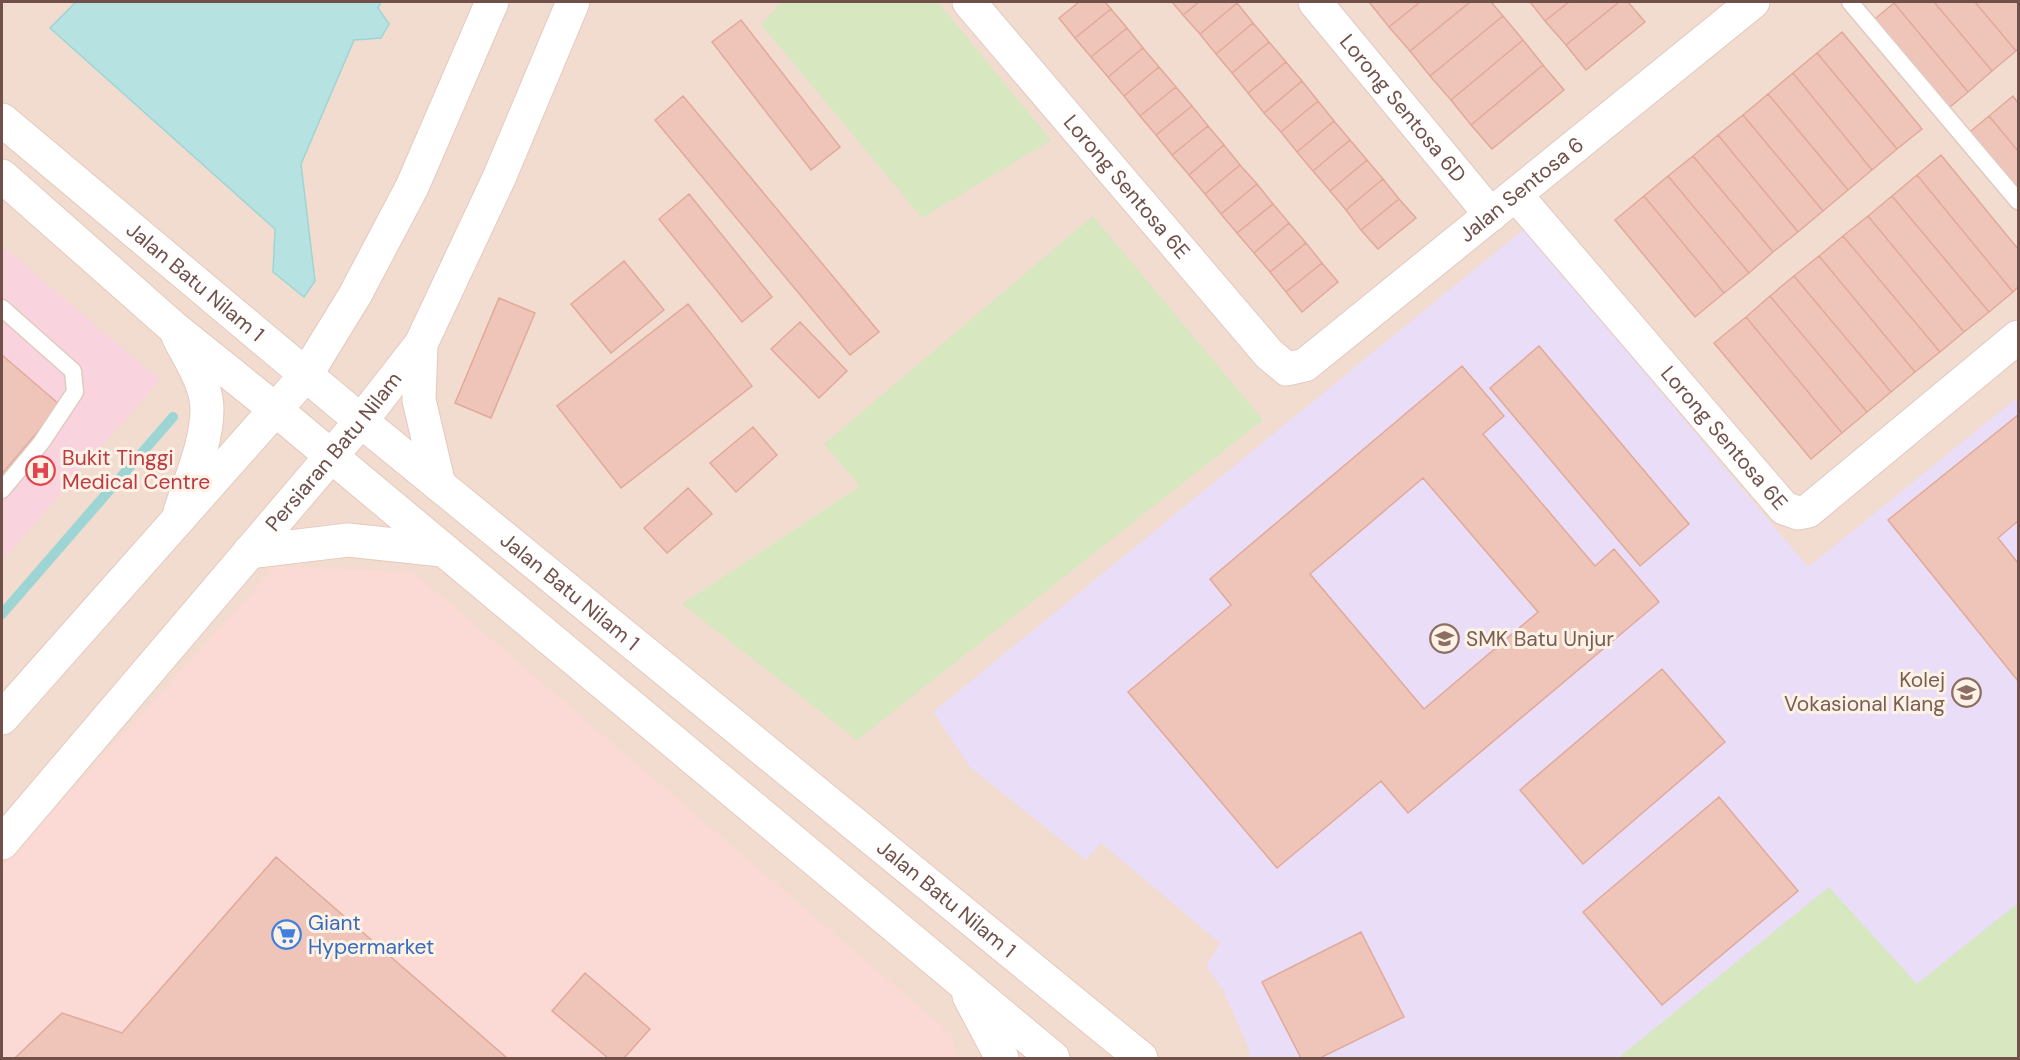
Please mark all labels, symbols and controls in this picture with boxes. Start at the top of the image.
street label: Lorong Sentosa 6D [1333,28,1472,188]
street label: Lorong Sentosa 6E [1057,109,1196,265]
street label: Jalan Sentosa 6 [1453,131,1590,249]
street label: Jalan Batu Nilam 1 [120,216,270,348]
street label: Lorong Sentosa 6E [1654,360,1794,516]
street label: Persiaran Batu Nilam [259,366,408,537]
place label: Bukit Tinggi Medical Centre [62,444,210,496]
hospital icon: Bukit Tinggi Medical Centre [25,454,57,486]
street label: Jalan Batu Nilam 1 [494,526,645,657]
school or university icon: SMK Batu Unjur [1429,623,1461,655]
place label: SMK Batu Unjur [1466,625,1614,653]
place label: Kolej Vokasional Klang [1784,666,1945,718]
school or university icon: Kolej Vokasional Klang [1950,676,1982,708]
street label: Jalan Batu Nilam 1 [871,834,1022,964]
place label: Giant Hypermarket [308,909,434,961]
supermarket icon: Giant Hypermarket [271,919,303,951]

